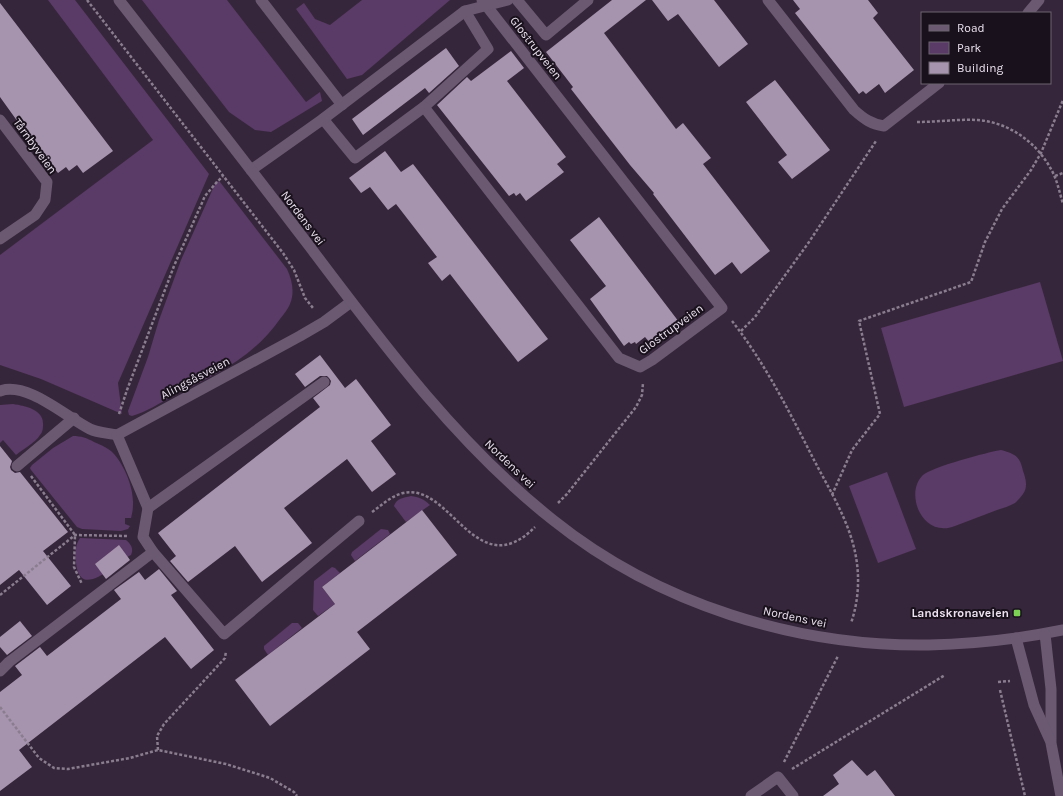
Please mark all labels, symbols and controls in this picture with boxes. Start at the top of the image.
legend [921,12,1051,84]
street label: Glostrupveien [507,14,565,82]
text: Road [957,21,985,35]
text: Park [957,41,982,55]
text: Building [957,61,1004,75]
street label: Tårnbyveien [10,116,60,176]
street label: Nordens vei [278,188,328,248]
street label: Glostrupveien [636,301,706,357]
street label: Alingsåsveien [158,354,232,402]
street label: Nordens vei [482,437,538,491]
street label: Nordens vei [762,603,828,631]
place label: Landskronaveien [911,606,1009,620]
marker: Landskronaveien [1012,608,1022,618]

